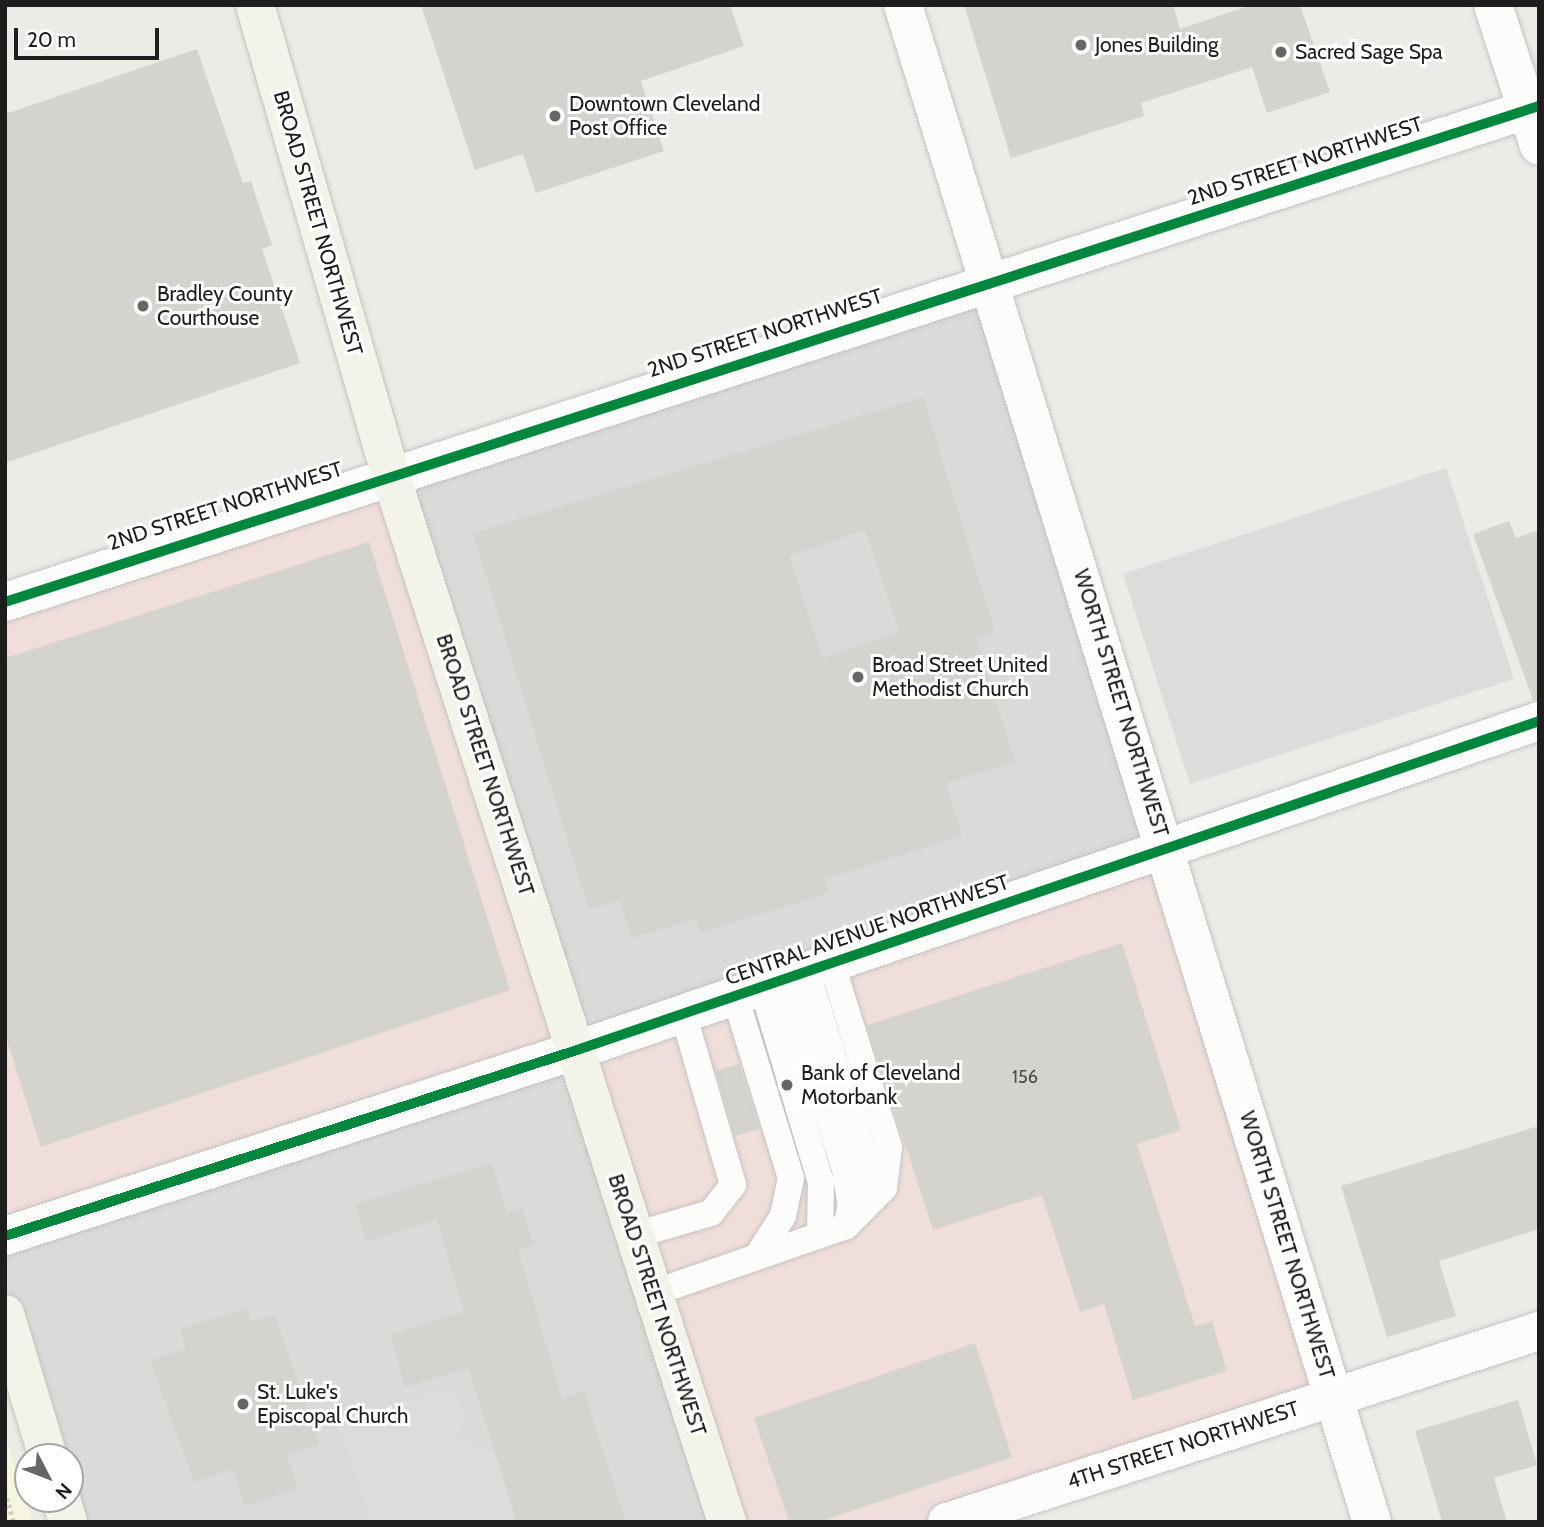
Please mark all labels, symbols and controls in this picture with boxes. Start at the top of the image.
scale bar [18,14,163,58]
text: 20 m [27,27,76,52]
place label: Jones Building [1095,32,1219,58]
marker: Jones Building [1073,37,1089,53]
place label: Sacred Sage Spa [1295,39,1443,65]
marker: Sacred Sage Spa [1273,44,1289,60]
street label: BROAD STREET NORTHWEST [268,88,368,358]
place label: Downtown Cleveland Post Office [569,91,760,141]
marker: Downtown Cleveland Post Office [547,108,563,124]
street label: 2ND STREET NORTHWEST [1184,111,1426,211]
place label: Bradley County Courthouse [157,281,293,331]
street label: 2ND STREET NORTHWEST [644,283,886,383]
marker: Bradley County Courthouse [135,298,151,314]
street label: 2ND STREET NORTHWEST [104,456,346,556]
street label: WORTH STREET NORTHWEST [1068,566,1174,840]
street label: BROAD STREET NORTHWEST [431,631,539,899]
place label: Broad Street United Methodist Church [872,652,1048,702]
marker: Broad Street United Methodist Church [850,669,866,685]
street label: CENTRAL AVENUE NORTHWEST [722,870,1012,990]
place label: Bank of Cleveland Motorbank [801,1060,960,1110]
house number: 156 [1012,1066,1038,1088]
marker: Bank of Cleveland Motorbank [779,1077,795,1093]
street label: WORTH STREET NORTHWEST [1234,1108,1340,1382]
street label: BROAD STREET NORTHWEST [603,1171,711,1439]
place label: St. Luke's Episcopal Church [257,1379,408,1429]
marker: St. Luke's Episcopal Church [235,1396,251,1412]
street label: 4TH STREET NORTHWEST [1064,1396,1302,1494]
north arrow [14,1443,84,1513]
text: N [50,1478,77,1504]

